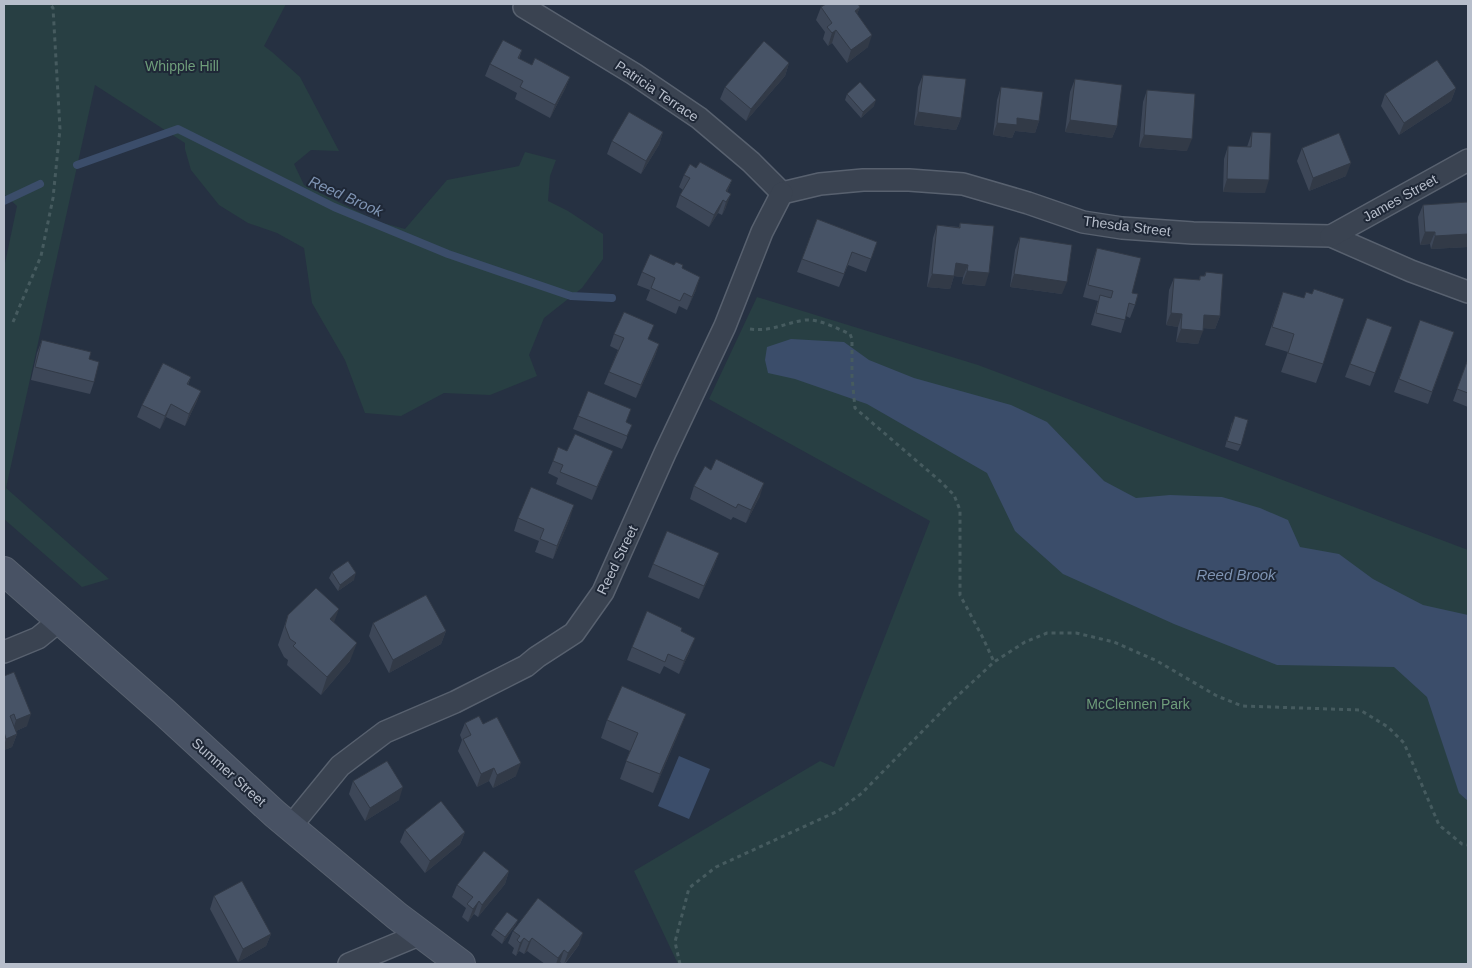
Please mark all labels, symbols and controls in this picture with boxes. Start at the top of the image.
street label: Patricia Terrace [612,57,702,125]
park label: Whipple Hill [145,58,219,74]
street label: James Street [1360,171,1440,225]
water label: Reed Brook [306,172,387,220]
street label: Thesda Street [1082,213,1172,239]
street label: Reed Street [593,523,641,597]
water label: Reed Brook [1196,566,1277,583]
park label: McClennen Park [1086,696,1191,712]
street label: Summer Street [189,735,269,810]

